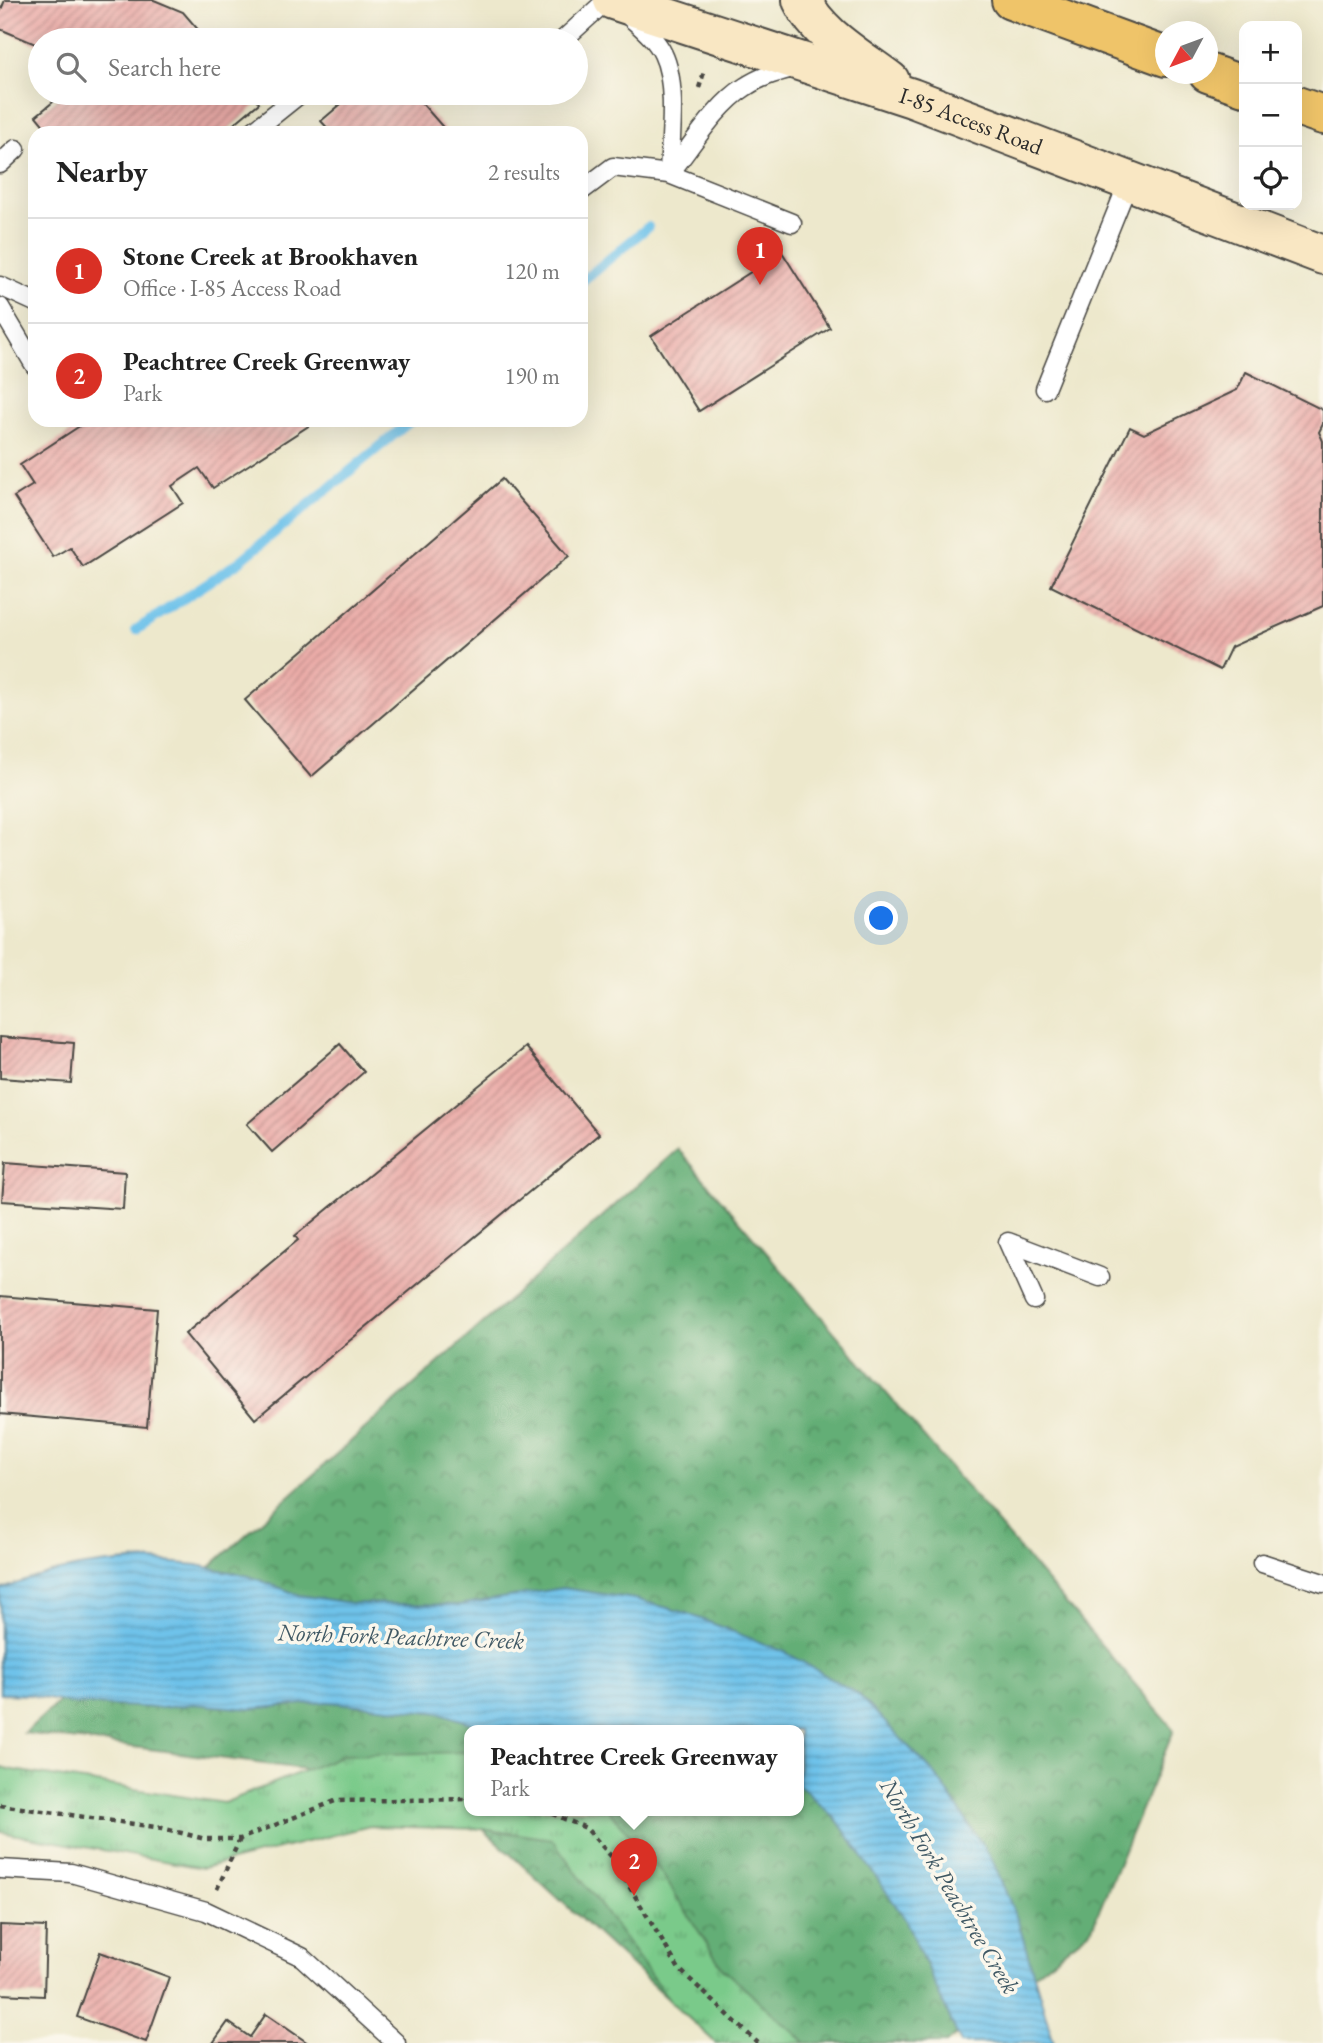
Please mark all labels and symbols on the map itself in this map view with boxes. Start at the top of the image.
north arrow [1155,21,1218,84]
street label: I-85 Access Road [896,80,1047,162]
pin: 1 [737,227,783,285]
your location [864,901,898,935]
water label: North Fork Peachtree Creek [276,1616,525,1656]
water label: North Fork Peachtree Creek [873,1772,1027,2000]
pin: 2 [611,1838,657,1896]

